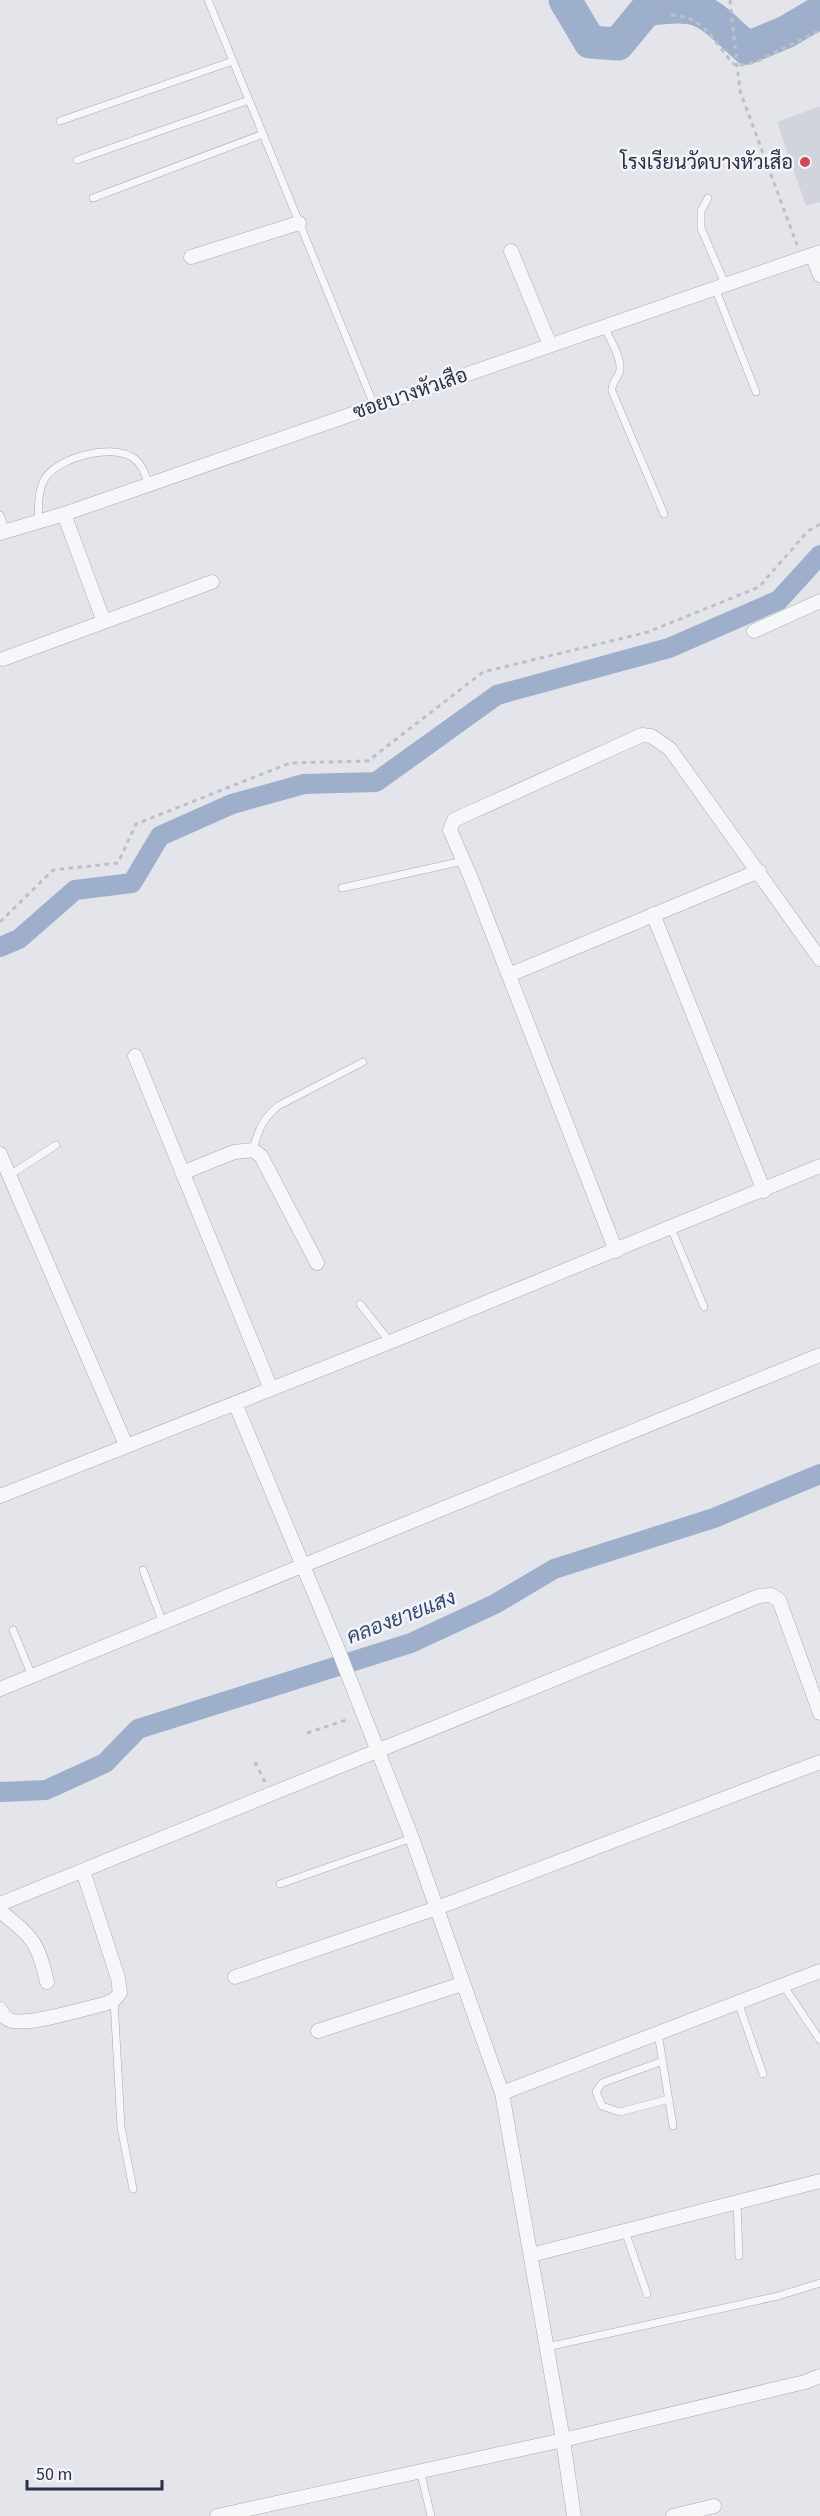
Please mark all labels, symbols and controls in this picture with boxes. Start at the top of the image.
place label: โรงเรียนวัดบางหัวเสือ [619,148,793,177]
marker: โรงเรียนวัดบางหัวเสือ [798,155,812,169]
street label: ซอยบางหัวเสือ [349,360,471,427]
water label: คลองยายแสง [342,1582,460,1652]
scale bar [27,2453,162,2491]
text: 50 m [36,2462,72,2487]

